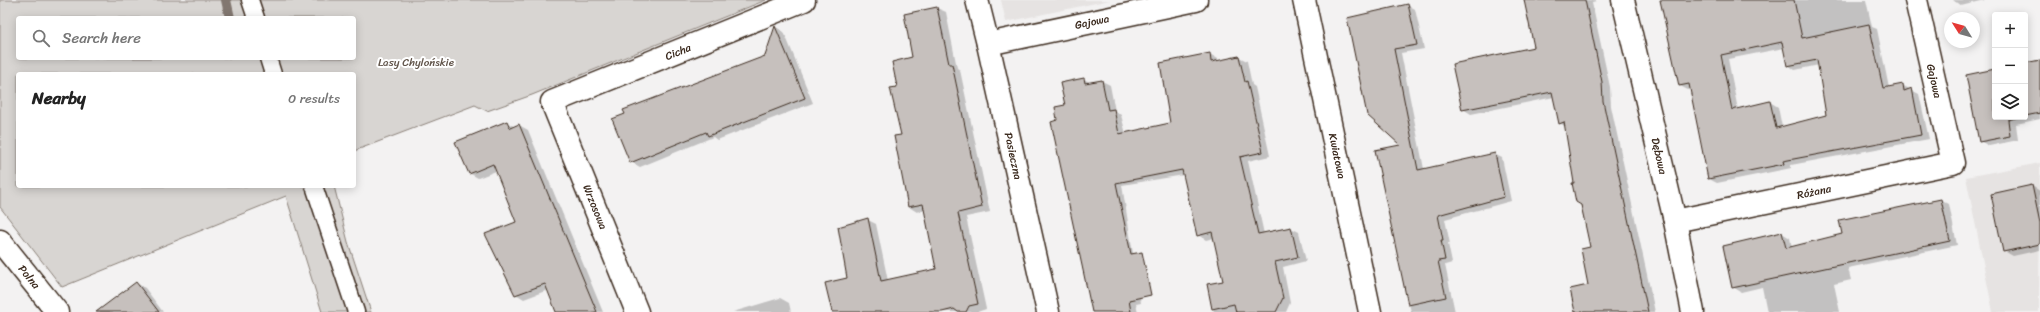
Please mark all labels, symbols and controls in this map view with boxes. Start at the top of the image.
street label: Gajowa [1073,9,1111,35]
north arrow [1944,12,1980,48]
map controls [1992,12,2028,120]
button: + [1992,12,2028,48]
search box [16,16,356,60]
text: Search here [62,25,141,51]
icon: search [30,27,52,49]
street label: Cicha [662,38,694,66]
button: − [1992,48,2028,84]
park label: Lasy Chylońskie [378,53,455,72]
street label: Gajowa [1921,62,1947,100]
text: Nearby [32,83,86,113]
button: layers [1992,84,2028,120]
text: 0 results [288,87,340,110]
street label: Pasieczna [999,131,1027,182]
street label: Kwiatowa [1323,131,1351,181]
street label: Dębowa [1646,136,1673,177]
street label: Różana [1795,179,1833,205]
street label: Wrzosowa [577,182,613,233]
street label: Polna [13,261,45,294]

